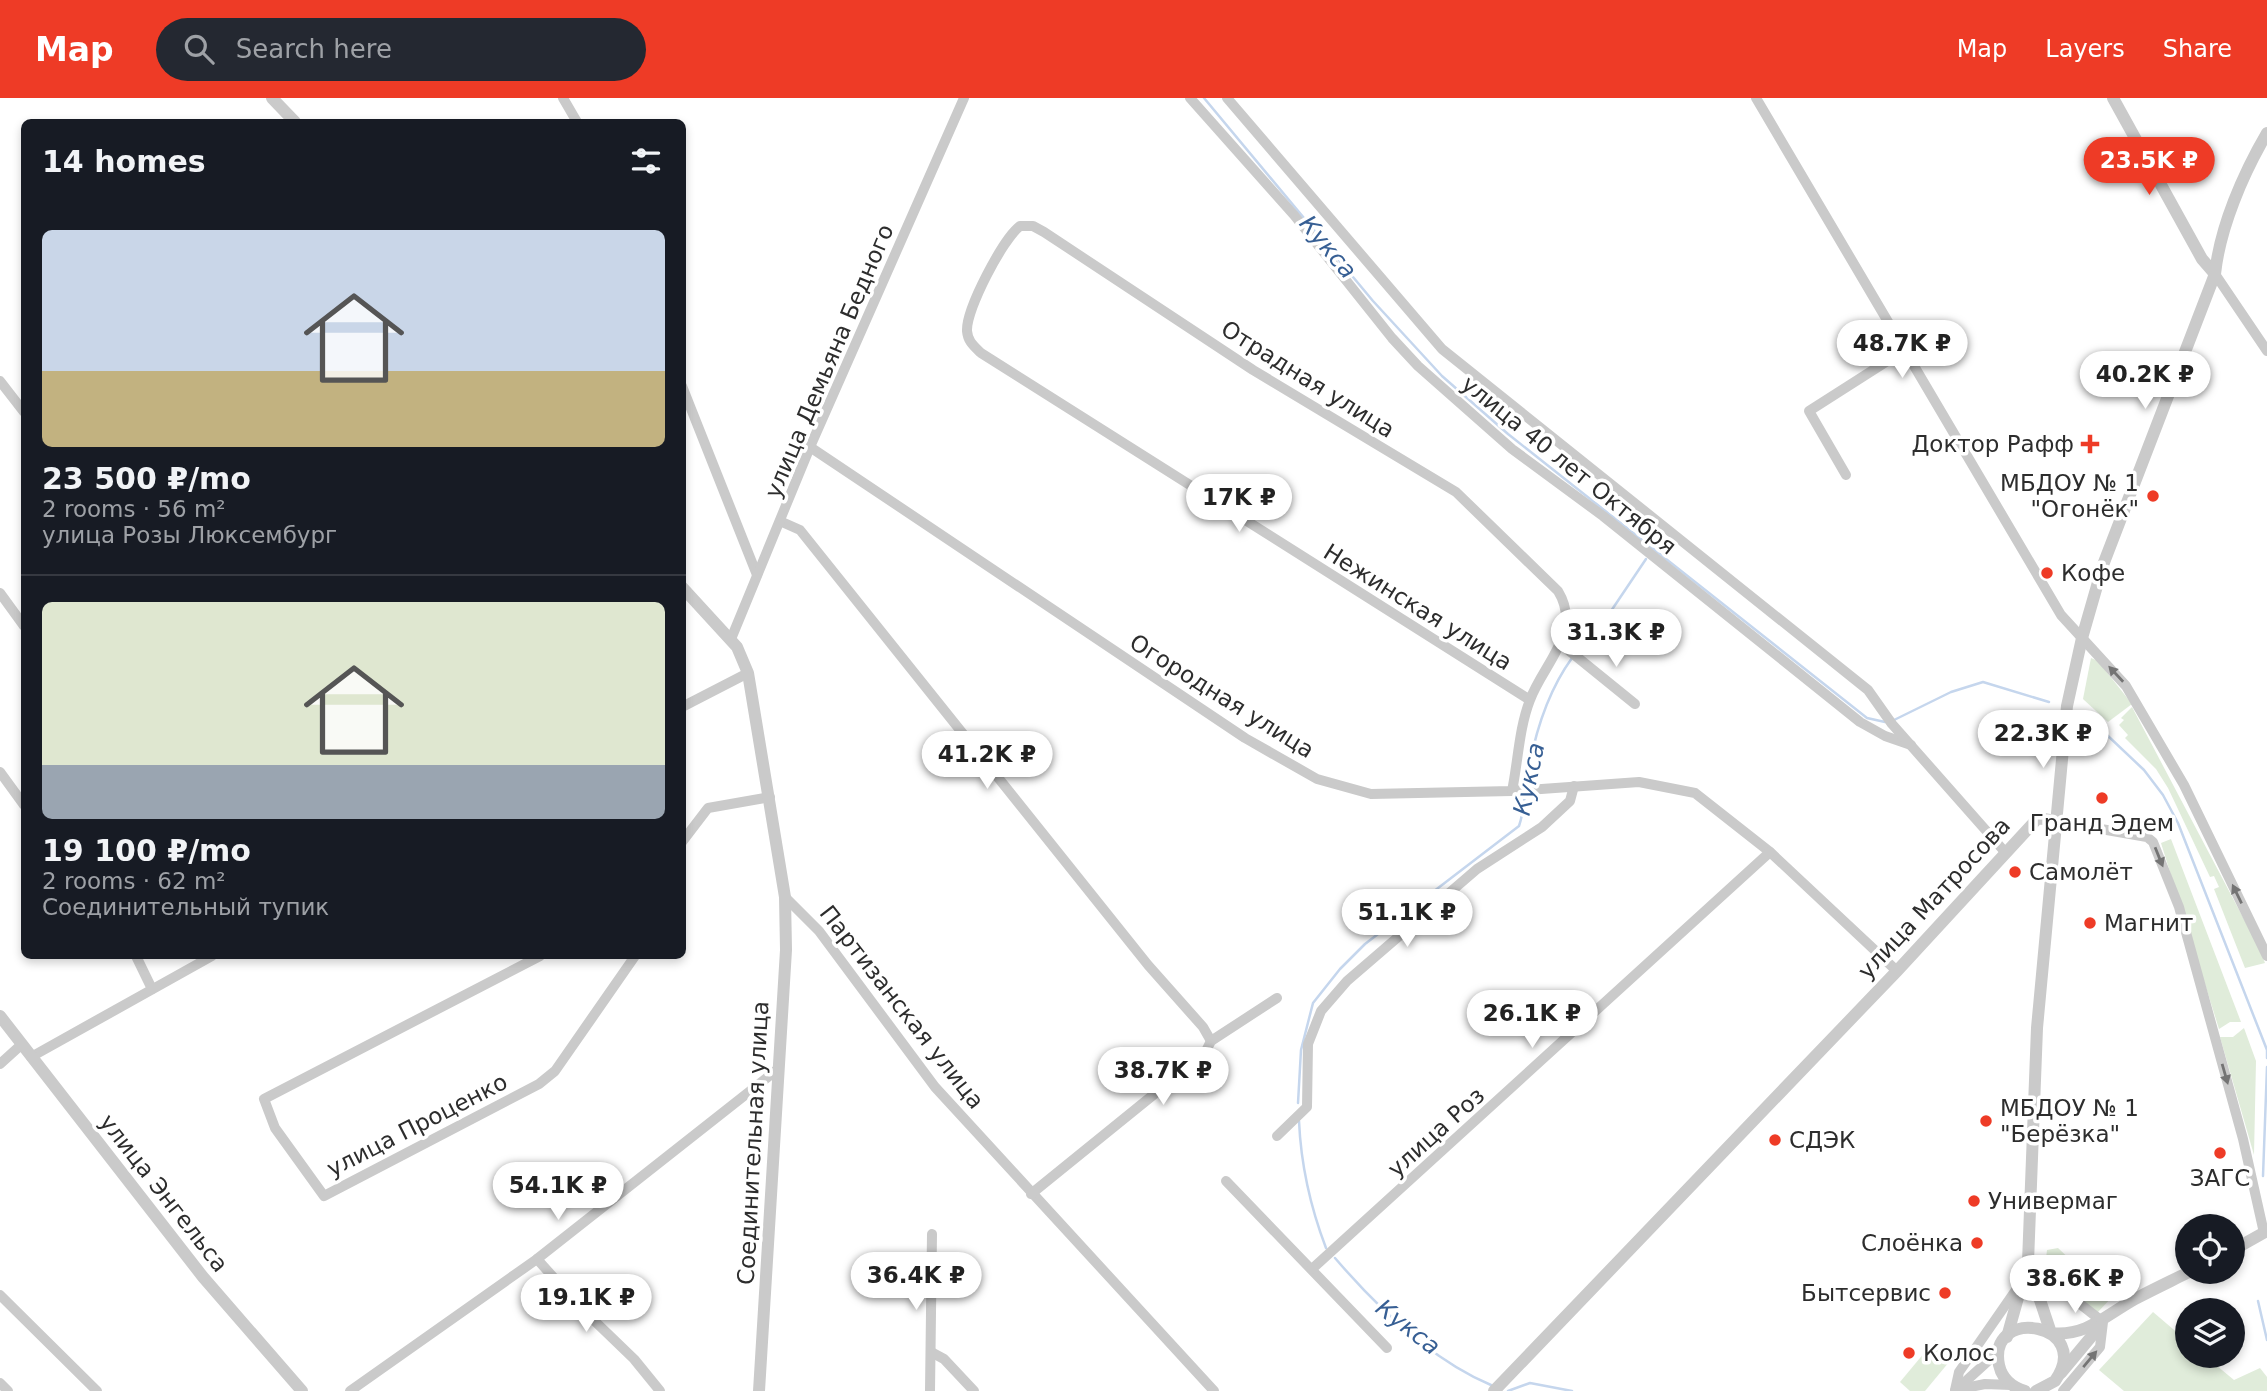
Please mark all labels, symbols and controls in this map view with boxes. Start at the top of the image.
search box [156,18,646,81]
text: Map [35,30,114,69]
icon: search [180,30,218,68]
text: Search here [236,34,392,64]
text: Map [1957,35,2007,63]
text: Layers [2045,35,2125,63]
text: Share [2163,35,2232,63]
pin: 23.5K ₽ [2084,138,2214,197]
icon: filters [627,142,665,180]
text: 14 homes [42,144,206,179]
text: 23.5K ₽ [2100,147,2198,173]
water label: Кукса [1294,210,1362,284]
street label: улица Демьяна Бедного [759,220,899,502]
icon: home [291,275,417,401]
street label: Отрадная улица [1217,315,1399,443]
pin: 48.7K ₽ [1837,320,1967,380]
text: 48.7K ₽ [1853,330,1951,356]
pin: 40.2K ₽ [2080,352,2210,411]
text: 40.2K ₽ [2096,361,2194,387]
street label: улица 40 лет Октября [1457,370,1681,560]
place label: Доктор Рафф [1911,431,2074,457]
marker: Доктор Рафф [2080,434,2100,454]
text: 23 500 ₽/mo [42,461,251,496]
place label: МБДОУ № 1 "Огонёк" [2000,470,2139,522]
pin: 17K ₽ [1190,474,1288,534]
text: 17K ₽ [1202,484,1276,510]
marker: МБДОУ № 1 "Огонёк" [2145,488,2161,504]
text: 2 rooms · 56 m² [42,496,226,522]
text: улица Розы Люксембург [42,522,337,548]
street label: Нежинская улица [1319,538,1517,676]
place label: Кофе [2061,560,2125,586]
marker: Кофе [2039,565,2055,581]
pin: 31.3K ₽ [1551,610,1681,669]
text: 31.3K ₽ [1567,619,1665,645]
street label: Огородная улица [1125,629,1319,763]
icon: home [291,647,417,773]
one-way arrow [2108,666,2124,683]
pin: 22.3K ₽ [1978,710,2108,770]
text: 22.3K ₽ [1994,720,2092,746]
pin: 41.2K ₽ [922,732,1052,791]
water label: Кукса [1508,740,1550,818]
text: 41.2K ₽ [938,741,1036,767]
marker: Гранд Эдем [2094,790,2110,806]
place label: Гранд Эдем [2030,810,2174,836]
street label: улица Матросова [1853,812,2015,984]
text: 19 100 ₽/mo [42,833,251,868]
one-way arrow [2154,846,2165,867]
place label: Самолёт [2029,859,2133,885]
marker: Самолёт [2007,864,2023,880]
text: 2 rooms · 62 m² [42,868,226,894]
one-way arrow [2231,884,2243,904]
pin: 51.1K ₽ [1342,890,1472,949]
text: Соединительный тупик [42,894,329,920]
text: 51.1K ₽ [1358,899,1456,925]
street label: Партизанская улица [815,900,989,1114]
place label: Магнит [2104,910,2193,936]
marker: Магнит [2082,915,2098,931]
pin: 26.1K ₽ [1467,990,1597,1050]
street label: Соединительная улица [733,1000,773,1286]
text: 26.1K ₽ [1483,1000,1581,1026]
pin: 38.7K ₽ [1098,1048,1228,1107]
text: 38.7K ₽ [1114,1057,1212,1083]
one-way arrow [2221,1064,2231,1085]
street label: улица Проценко [322,1068,512,1182]
street label: улица Роз [1383,1082,1489,1182]
place label: МБДОУ № 1 "Берёзка" [2000,1095,2139,1147]
street label: улица Энгельса [94,1109,234,1277]
marker: МБДОУ № 1 "Берёзка" [1978,1113,1994,1129]
place label: СДЭК [1789,1127,1855,1153]
marker: СДЭК [1767,1132,1783,1148]
marker: ЗАГС [2212,1145,2228,1161]
pin: 54.1K ₽ [493,1162,623,1222]
place label: ЗАГС [2190,1165,2250,1191]
text: 54.1K ₽ [509,1172,607,1198]
place label: Универмаг [1988,1188,2118,1214]
marker: Универмаг [1966,1193,1982,1209]
map controls [2175,1214,2245,1368]
button: locate [2175,1214,2245,1284]
place label: Слоёнка [1861,1230,1963,1256]
marker: Слоёнка [1969,1235,1985,1251]
pin: 36.4K ₽ [851,1252,981,1312]
pin: 38.6K ₽ [2010,1256,2140,1315]
text: 36.4K ₽ [867,1262,965,1288]
text: 38.6K ₽ [2026,1265,2124,1291]
pin: 19.1K ₽ [521,1274,651,1334]
place label: Бытсервис [1801,1280,1931,1306]
text: 19.1K ₽ [537,1284,635,1310]
marker: Бытсервис [1937,1285,1953,1301]
water label: Кукса [1370,1293,1446,1361]
button: layers [2175,1298,2245,1368]
place label: Колос [1923,1340,1995,1366]
marker: Колос [1901,1345,1917,1361]
one-way arrow [2082,1351,2097,1368]

